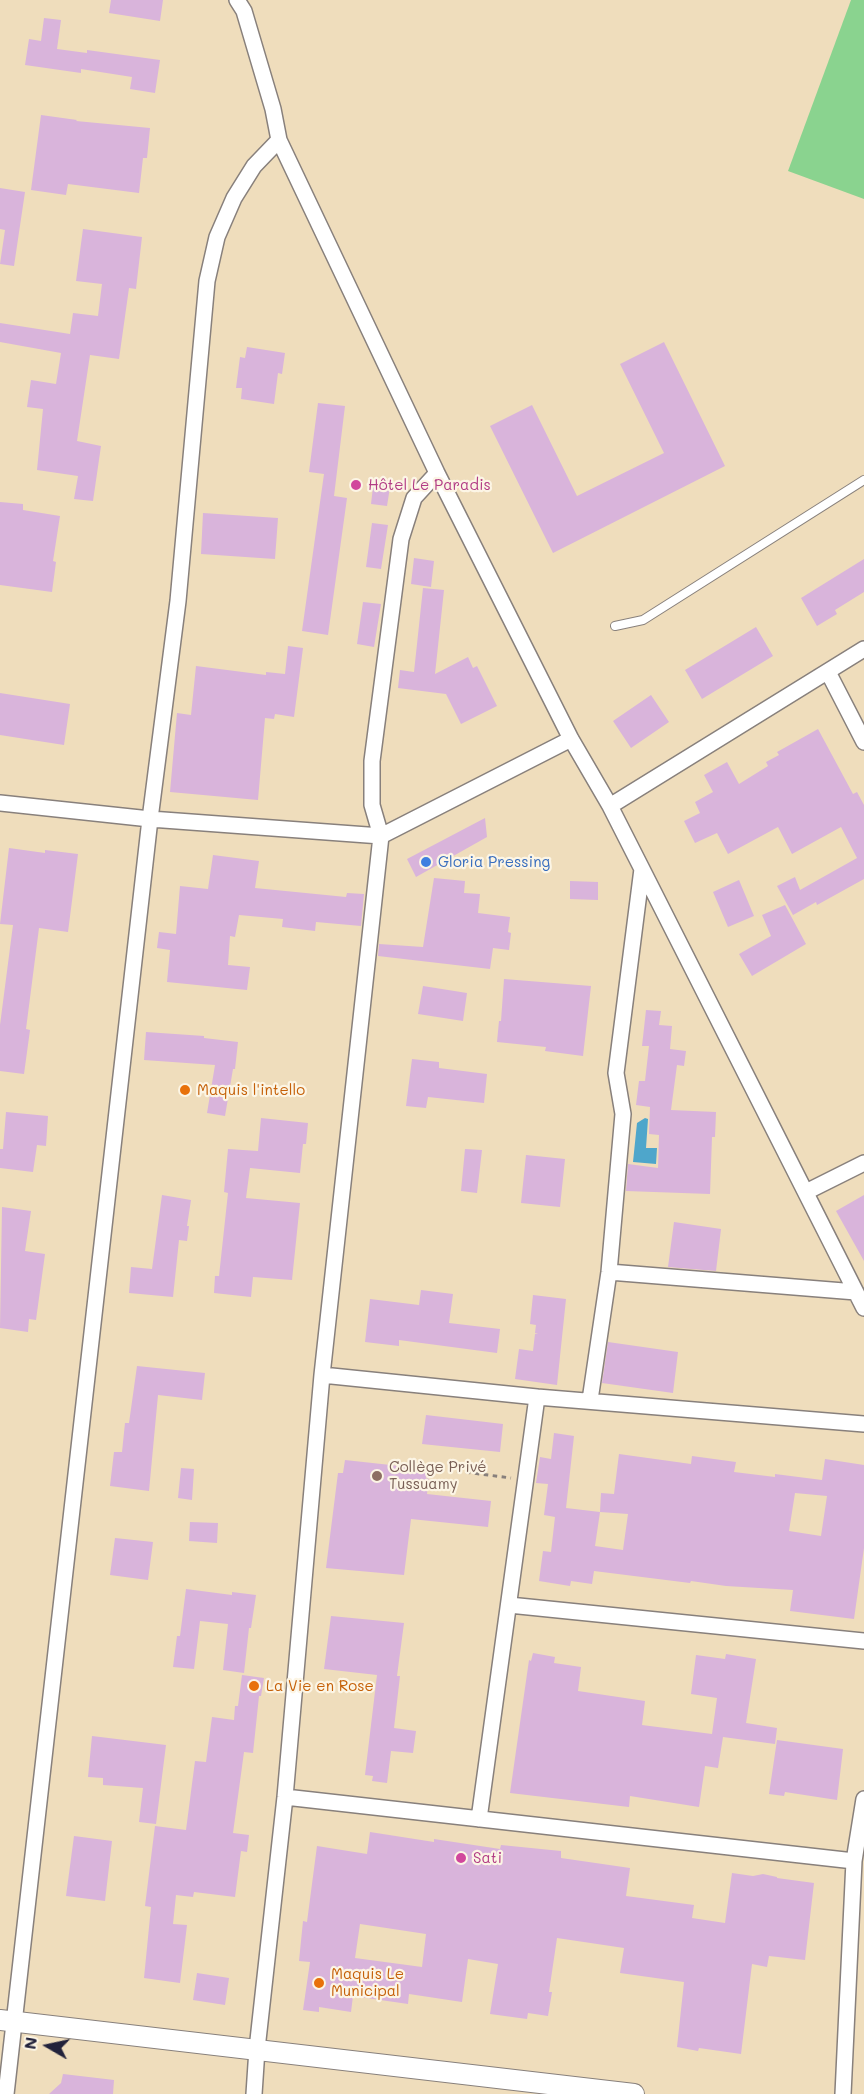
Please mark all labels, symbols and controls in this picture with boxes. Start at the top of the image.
place label: Hôtel Le Paradis [368,476,491,494]
marker: Hôtel Le Paradis [349,478,363,492]
place label: Gloria Pressing [438,853,550,871]
marker: Gloria Pressing [419,855,433,869]
place label: Maquis l'intello [197,1081,305,1099]
marker: Maquis l'intello [178,1083,192,1097]
place label: Collège Privé Tussuamy [389,1458,487,1493]
marker: Collège Privé Tussuamy [370,1469,384,1483]
place label: La Vie en Rose [266,1677,374,1695]
marker: La Vie en Rose [247,1679,261,1693]
place label: Sati [473,1849,502,1867]
marker: Sati [454,1851,468,1865]
place label: Maquis Le Municipal [331,1965,404,2000]
marker: Maquis Le Municipal [312,1976,326,1990]
north arrow [18,2016,78,2076]
text: N [18,2035,41,2051]

